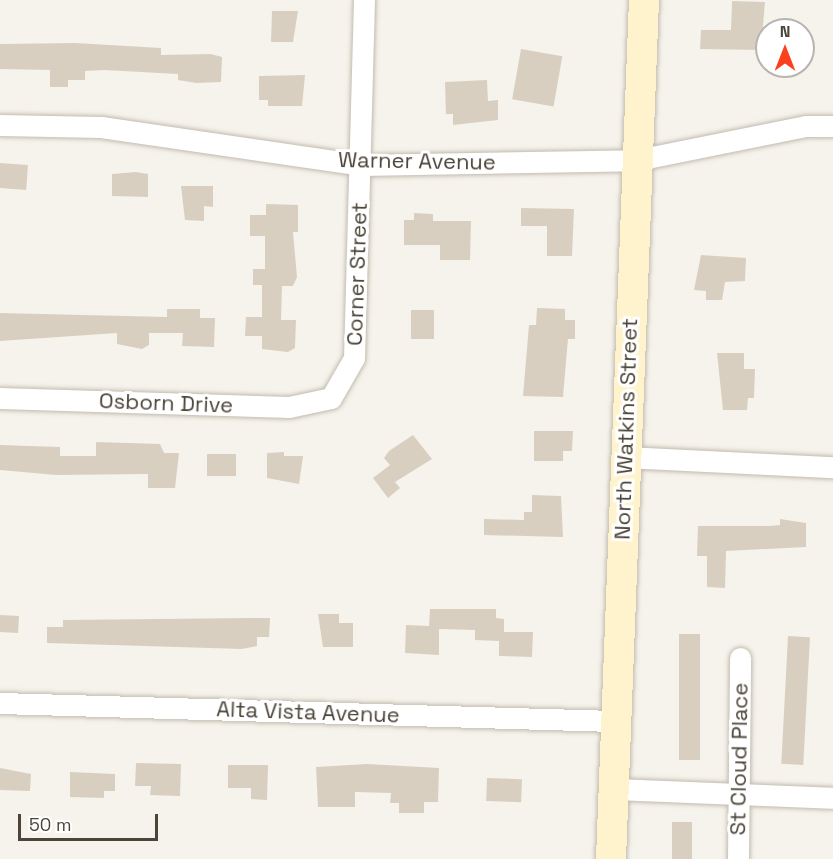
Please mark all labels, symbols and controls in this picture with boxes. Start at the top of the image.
north arrow [755,18,815,78]
text: N [780,21,790,42]
street label: Warner Avenue [338,146,496,176]
street label: Corner Street [341,202,373,346]
street label: North Watkins Street [609,318,643,540]
street label: Osborn Drive [98,387,234,419]
street label: St Cloud Place [724,682,754,836]
street label: Alta Vista Avenue [216,696,400,728]
scale bar [21,802,160,840]
text: 50 m [29,813,71,836]

